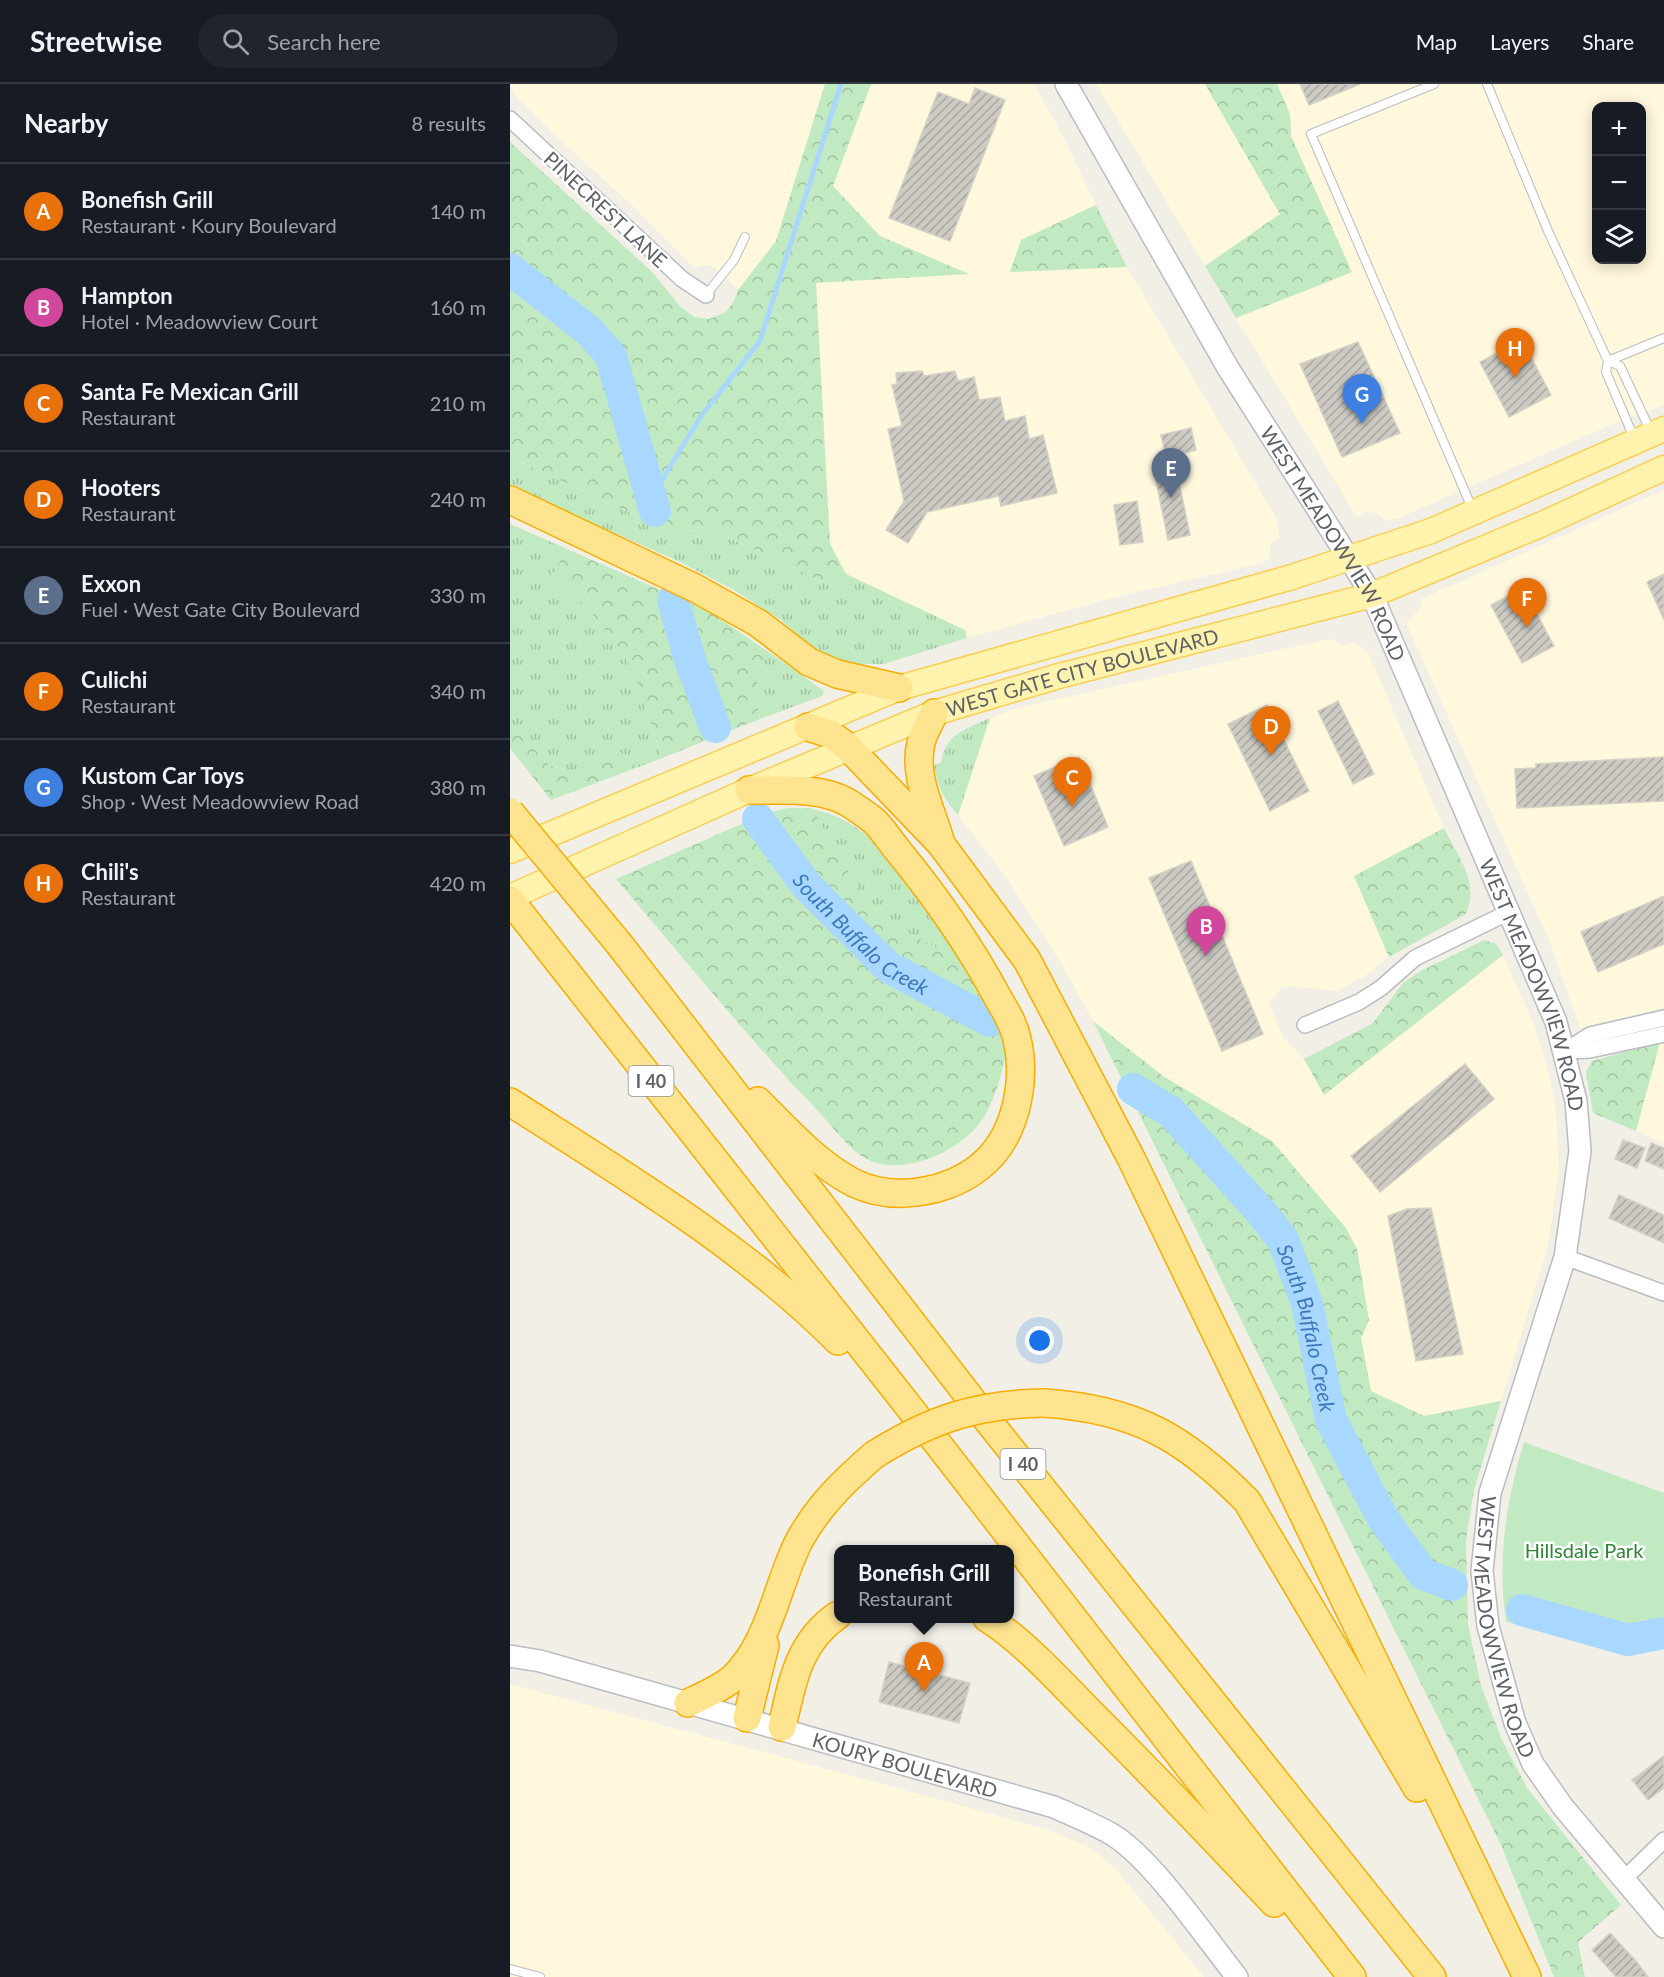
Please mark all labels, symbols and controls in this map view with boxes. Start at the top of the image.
search box [198,14,618,68]
text: Streetwise [30,24,162,58]
icon: search [219,25,252,58]
text: Search here [267,28,381,55]
text: Map [1416,29,1457,54]
text: Layers [1490,29,1549,54]
text: Share [1582,29,1634,54]
map controls [1592,102,1646,264]
button: + [1592,102,1646,156]
text: Nearby [24,107,109,139]
text: 8 results [411,111,486,135]
street label: PINECREST LANE [540,146,672,272]
button: − [1592,156,1646,210]
text: Bonefish Grill [81,186,213,213]
text: A [37,199,50,223]
text: 140 m [430,199,486,223]
button: layers [1592,210,1646,264]
text: Restaurant · Koury Boulevard [81,213,337,237]
text: Hampton [81,282,173,309]
text: B [37,295,50,319]
text: 160 m [430,295,486,319]
text: Hotel · Meadowview Court [81,309,318,333]
pin: H [1496,328,1534,378]
pin: G [1342,374,1382,424]
text: Santa Fe Mexican Grill [81,378,299,405]
text: C [37,391,50,415]
text: 210 m [430,391,486,415]
text: Restaurant [81,405,176,429]
street label: WEST MEADOWVIEW ROAD [1256,422,1411,664]
pin: E [1152,448,1190,498]
text: Hooters [81,474,160,501]
text: D [36,487,51,511]
text: 240 m [430,487,486,511]
text: Restaurant [81,501,176,525]
text: Exxon [81,570,141,597]
pin: F [1508,578,1546,628]
text: E [38,583,49,607]
text: 330 m [430,583,486,607]
text: Fuel · West Gate City Boulevard [81,597,360,621]
street label: WEST GATE CITY BOULEVARD [943,623,1221,721]
text: Culichi [81,666,147,693]
text: F [38,679,49,703]
text: 340 m [430,679,486,703]
text: Restaurant [81,693,176,717]
pin: D [1252,706,1290,756]
pin: C [1052,758,1092,807]
text: Kustom Car Toys [81,762,244,789]
text: G [36,775,51,799]
text: 380 m [430,775,486,799]
text: Shop · West Meadowview Road [81,789,359,813]
street label: WEST MEADOWVIEW ROAD [1475,855,1589,1112]
text: Chili's [81,858,139,885]
water label: South Buffalo Creek [789,868,935,1000]
text: H [36,871,51,895]
text: 420 m [430,871,486,895]
text: Restaurant [81,885,176,909]
pin: B [1186,906,1226,956]
road number: I 40 [628,1066,674,1096]
water label: South Buffalo Creek [1273,1240,1342,1415]
your location [1025,1326,1054,1355]
road number: I 40 [1000,1449,1046,1479]
street label: WEST MEADOWVIEW ROAD [1470,1495,1541,1761]
park label: Hillsdale Park [1525,1538,1644,1562]
popup [834,1545,1014,1623]
text: Bonefish Grill [858,1559,990,1586]
text: Restaurant [858,1586,953,1610]
pin: A [904,1642,944,1692]
street label: KOURY BOULEVARD [810,1727,1000,1802]

